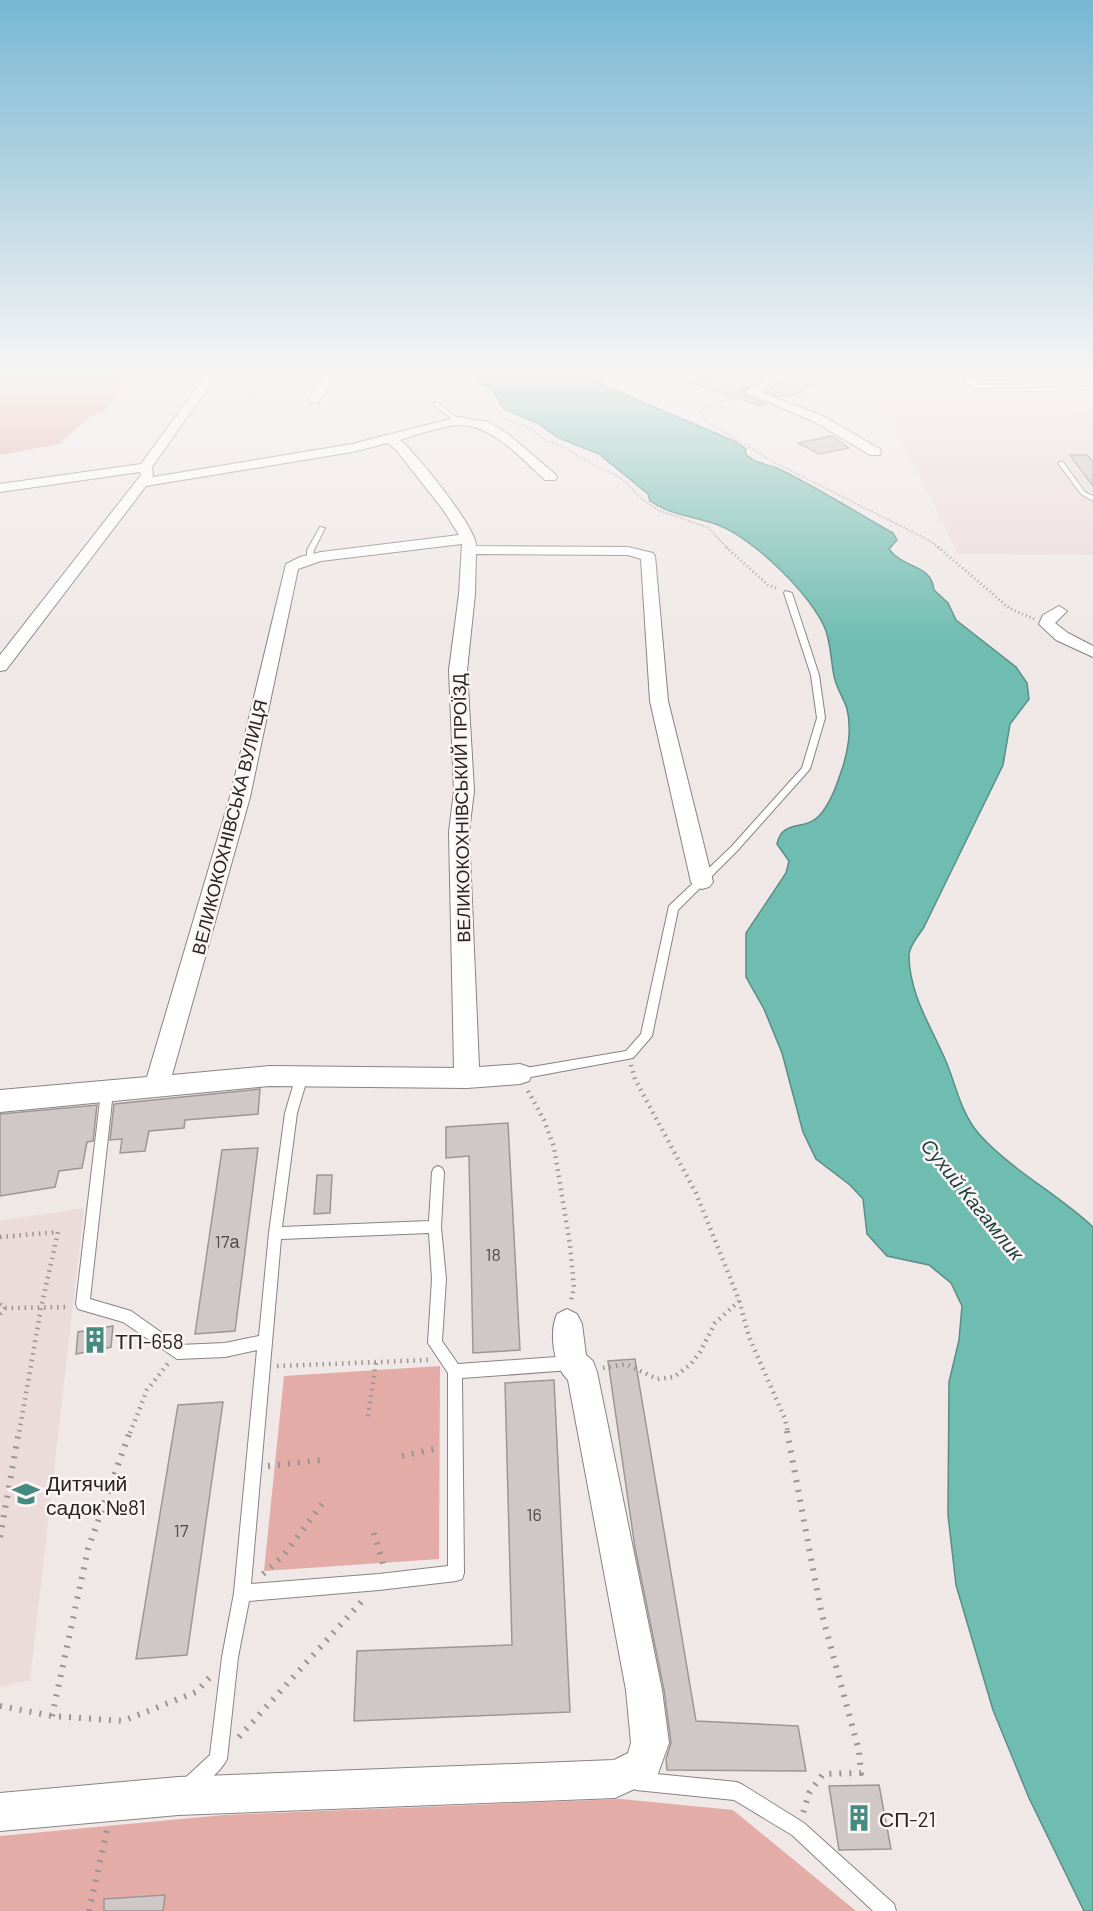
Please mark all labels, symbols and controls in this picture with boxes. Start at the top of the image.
street label: ВЕЛИКОКОХНІВСЬКИЙ ПРОЇЗД [448,673,474,943]
street label: ВЕЛИКОКОХНІВСЬКА ВУЛИЦЯ [187,697,271,957]
water label: Сухий Кагамлик [917,1133,1030,1266]
house number: 17а [215,1230,240,1252]
house number: 18 [485,1243,501,1265]
building icon: ТП-658 [80,1325,110,1355]
place label: ТП-658 [115,1328,184,1353]
place label: Дитячий садок №81 [46,1470,146,1519]
school or university icon: Дитячий садок №81 [11,1479,41,1509]
house number: 16 [526,1503,542,1525]
house number: 17 [174,1519,189,1541]
building icon: СП-21 [844,1803,874,1833]
place label: СП-21 [879,1806,936,1831]

